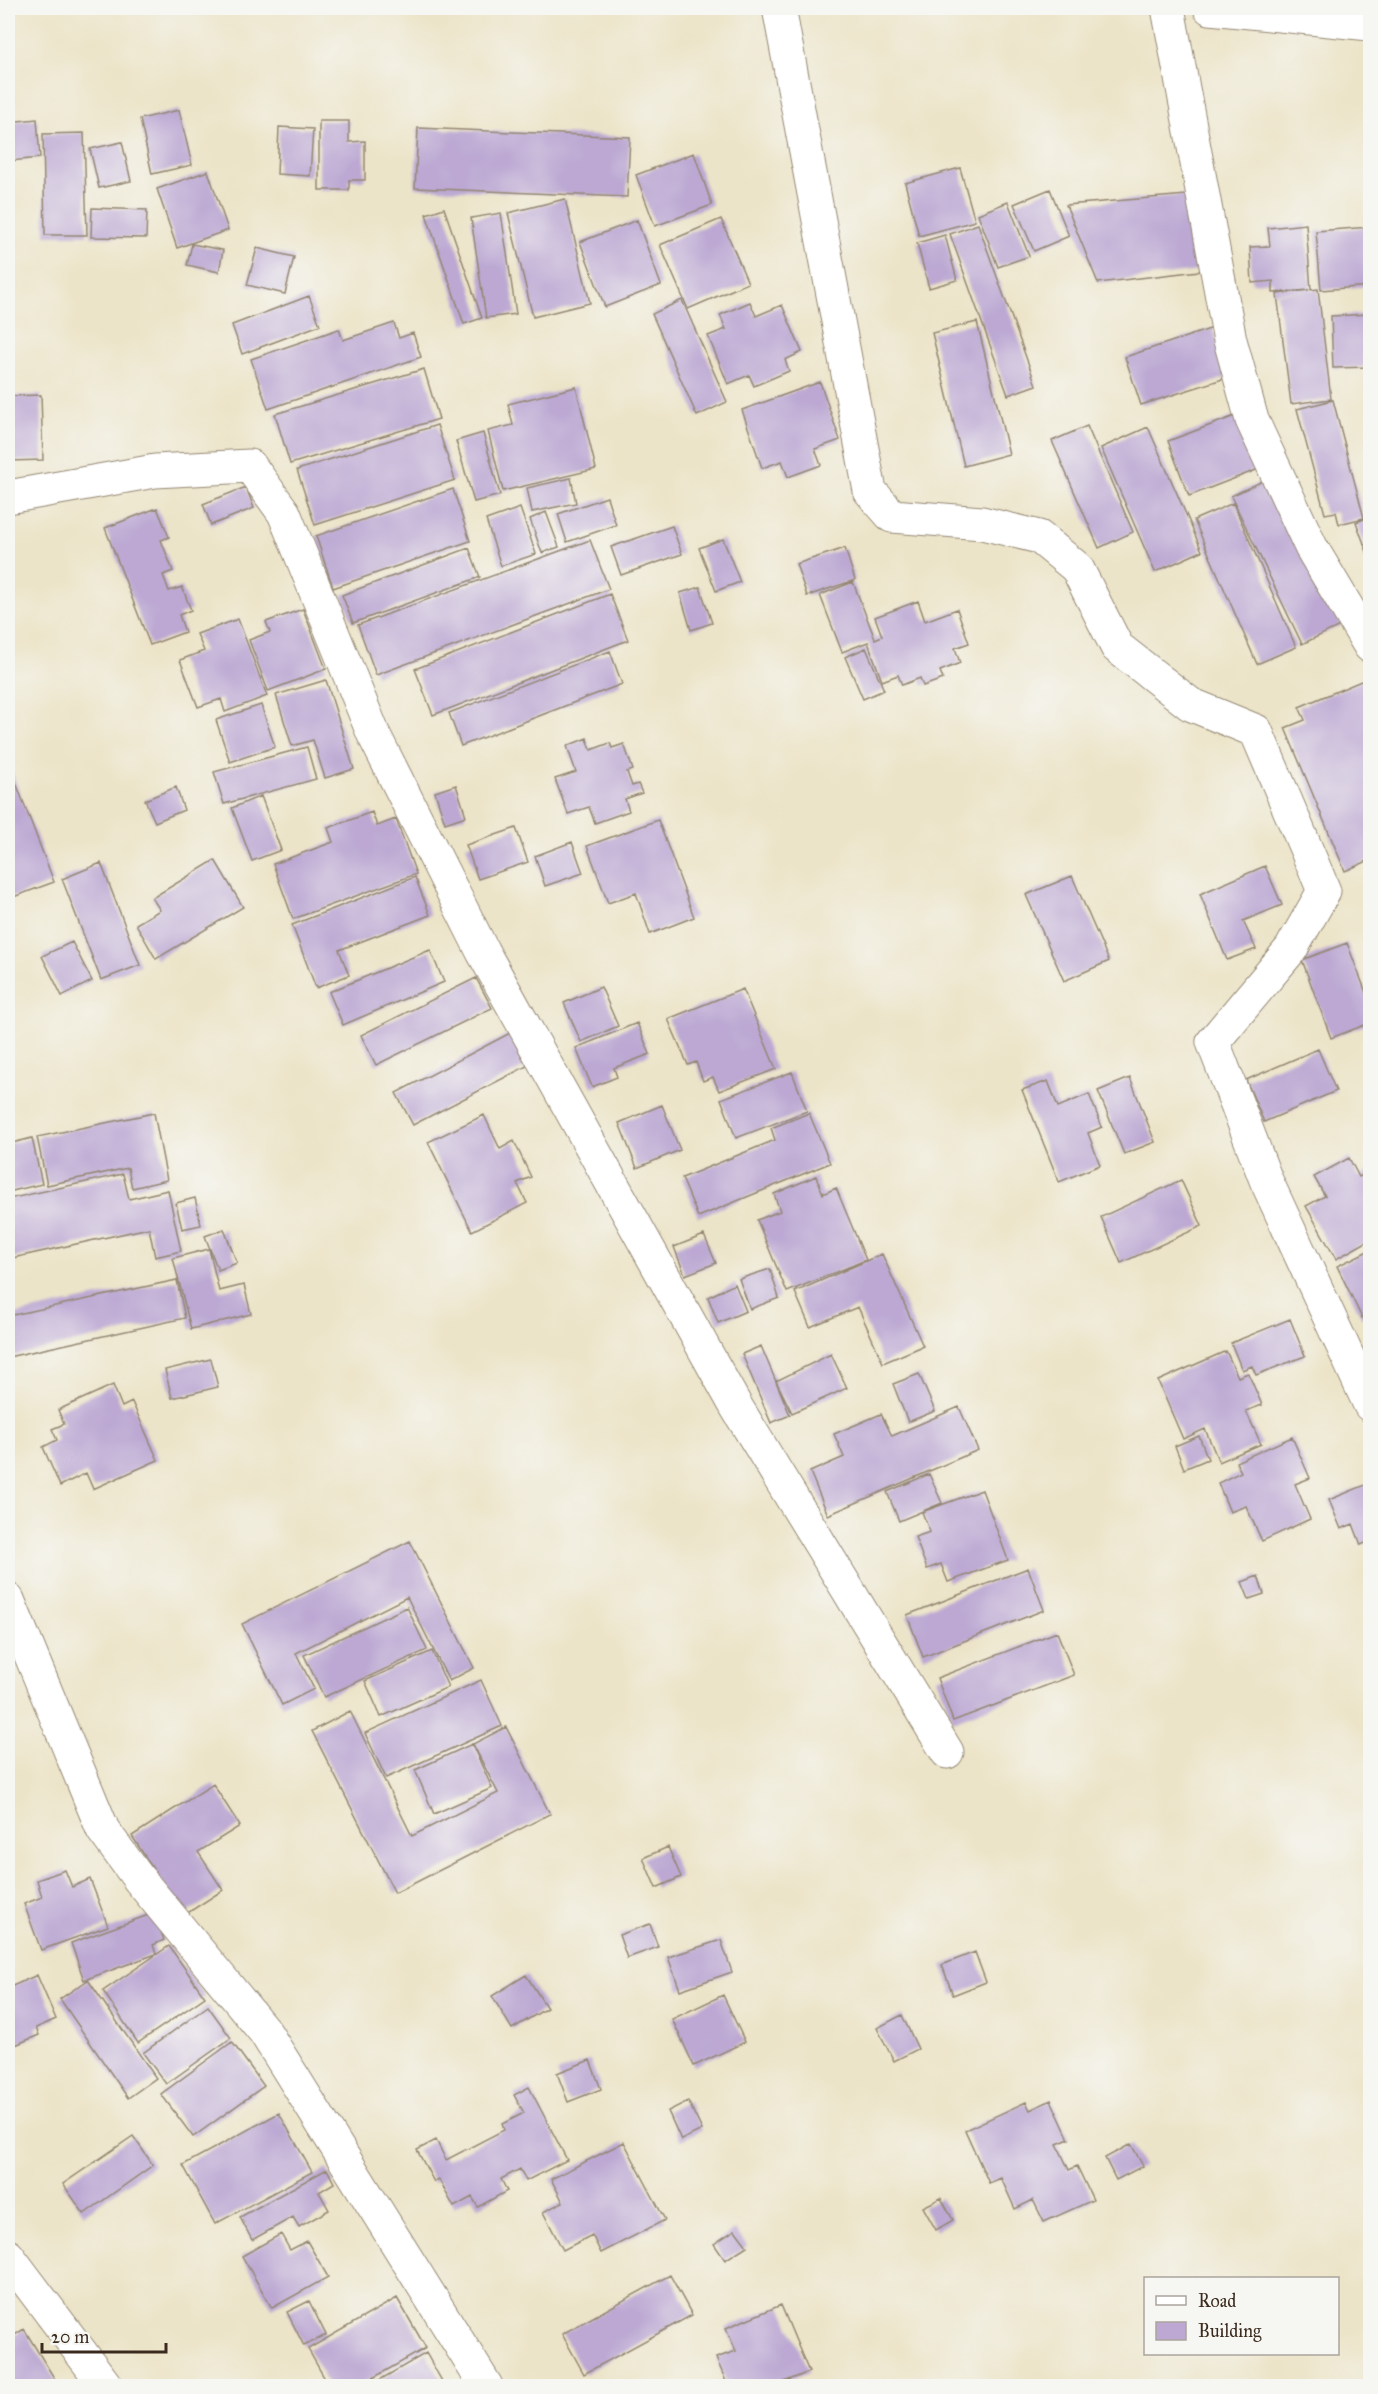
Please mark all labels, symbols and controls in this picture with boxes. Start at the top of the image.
legend [1144,2277,1339,2355]
text: Road [1198,2290,1236,2312]
scale bar [42,2316,166,2354]
text: Building [1198,2320,1262,2343]
text: 20 m [51,2326,89,2348]

